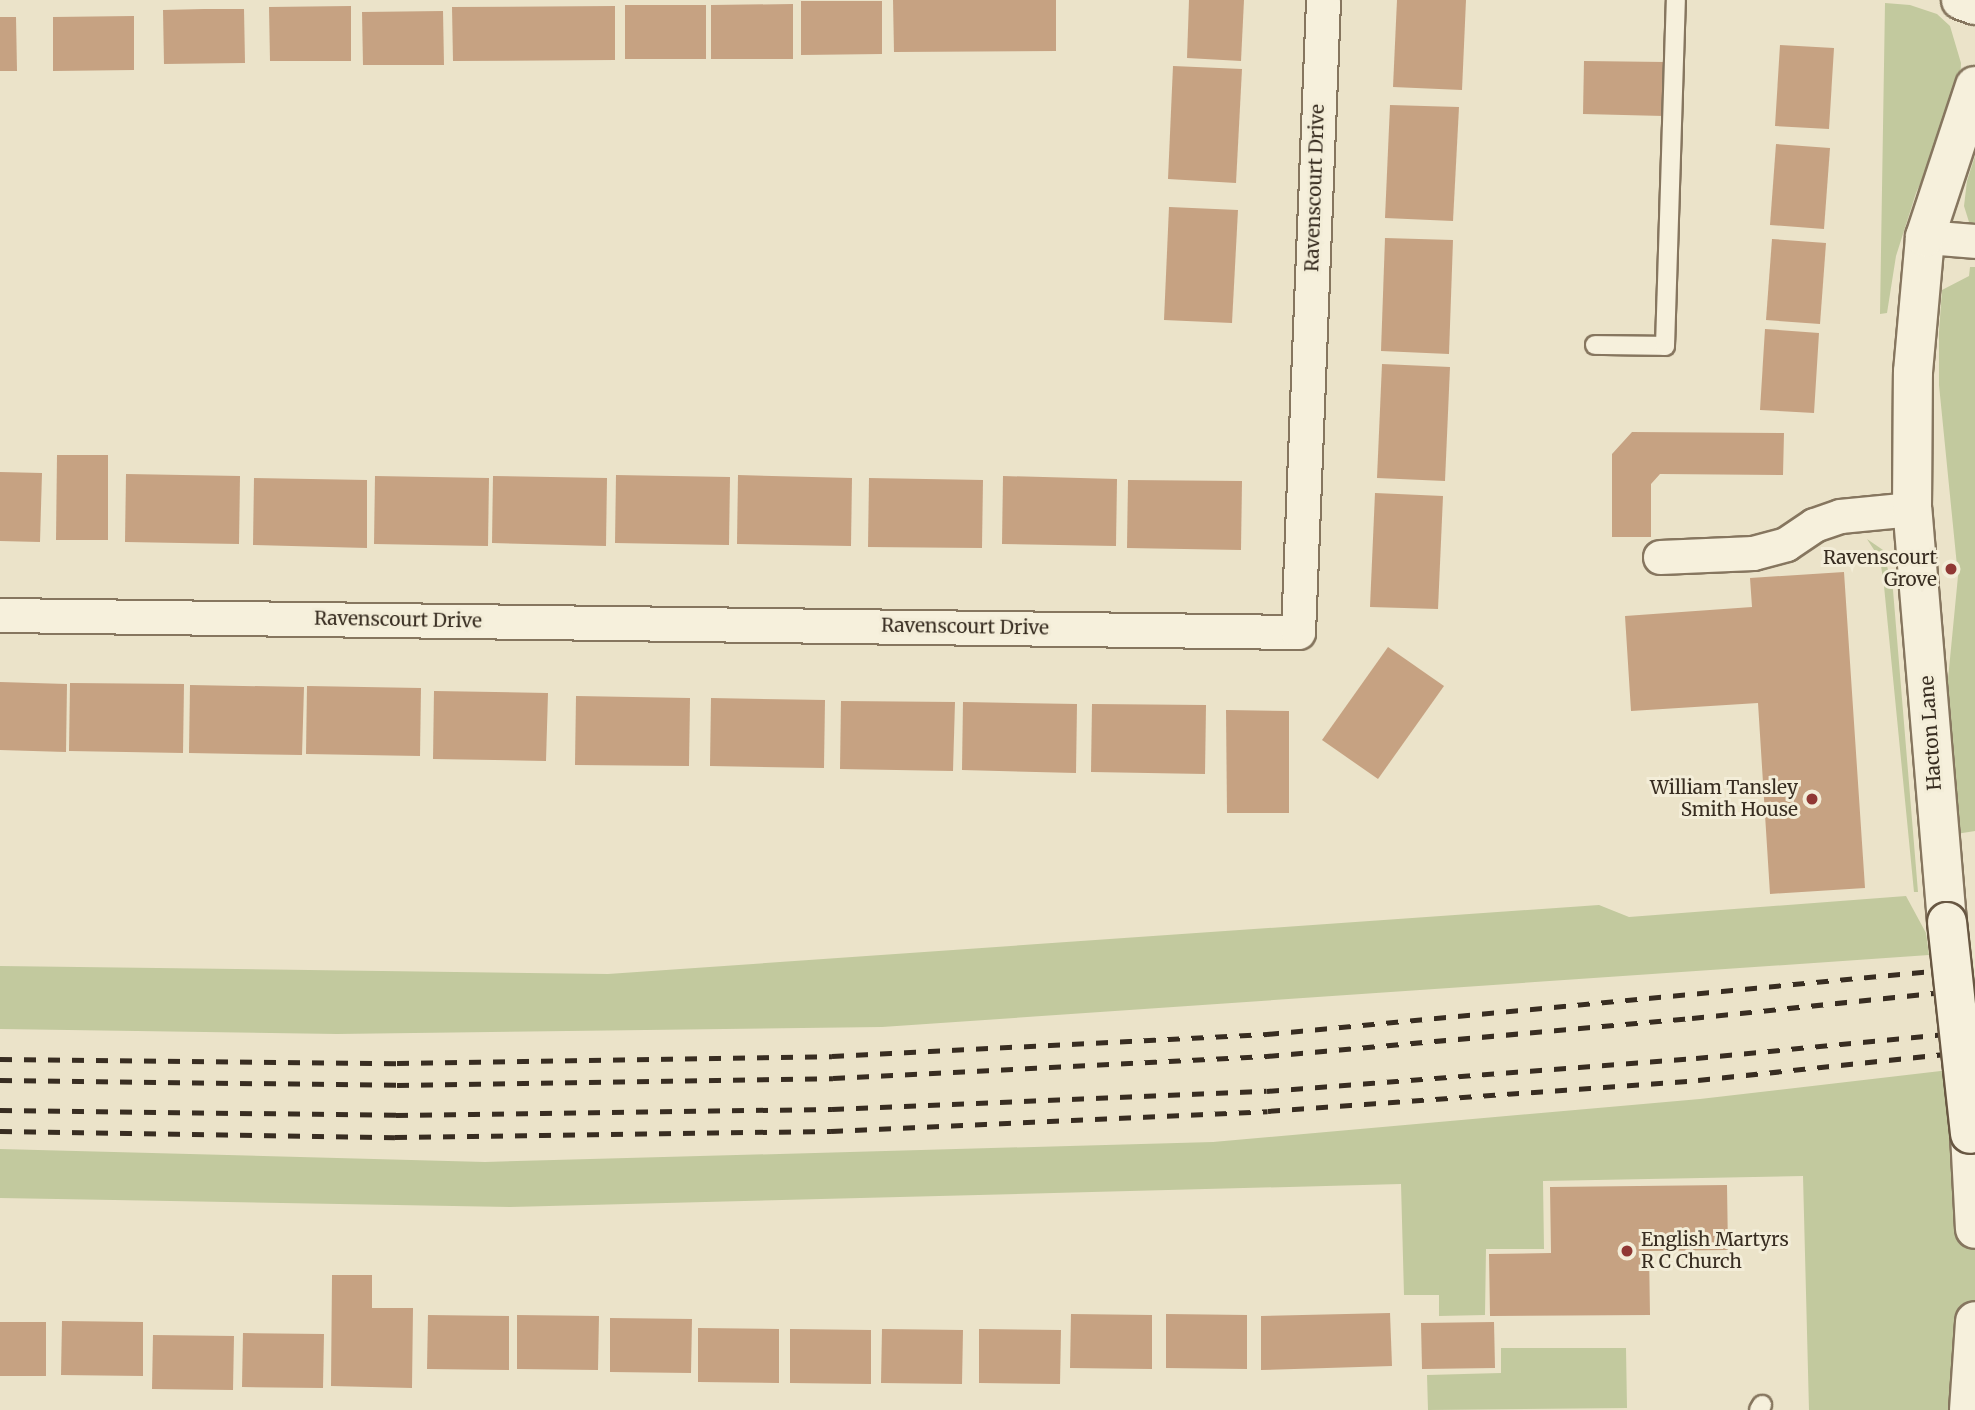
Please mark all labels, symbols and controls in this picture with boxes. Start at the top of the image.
street label: Ravenscourt Drive [1301,104,1329,272]
place label: Ravenscourt Grove [1823,547,1937,591]
marker: Ravenscourt Grove [1943,561,1959,577]
street label: Ravenscourt Drive [314,607,482,633]
street label: Ravenscourt Drive [881,614,1049,640]
street label: Hacton Lane [1916,675,1946,791]
place label: William Tansley Smith House [1650,777,1798,821]
marker: William Tansley Smith House [1804,791,1820,807]
place label: English Martyrs R C Church [1641,1229,1789,1273]
marker: English Martyrs R C Church [1619,1243,1635,1259]

